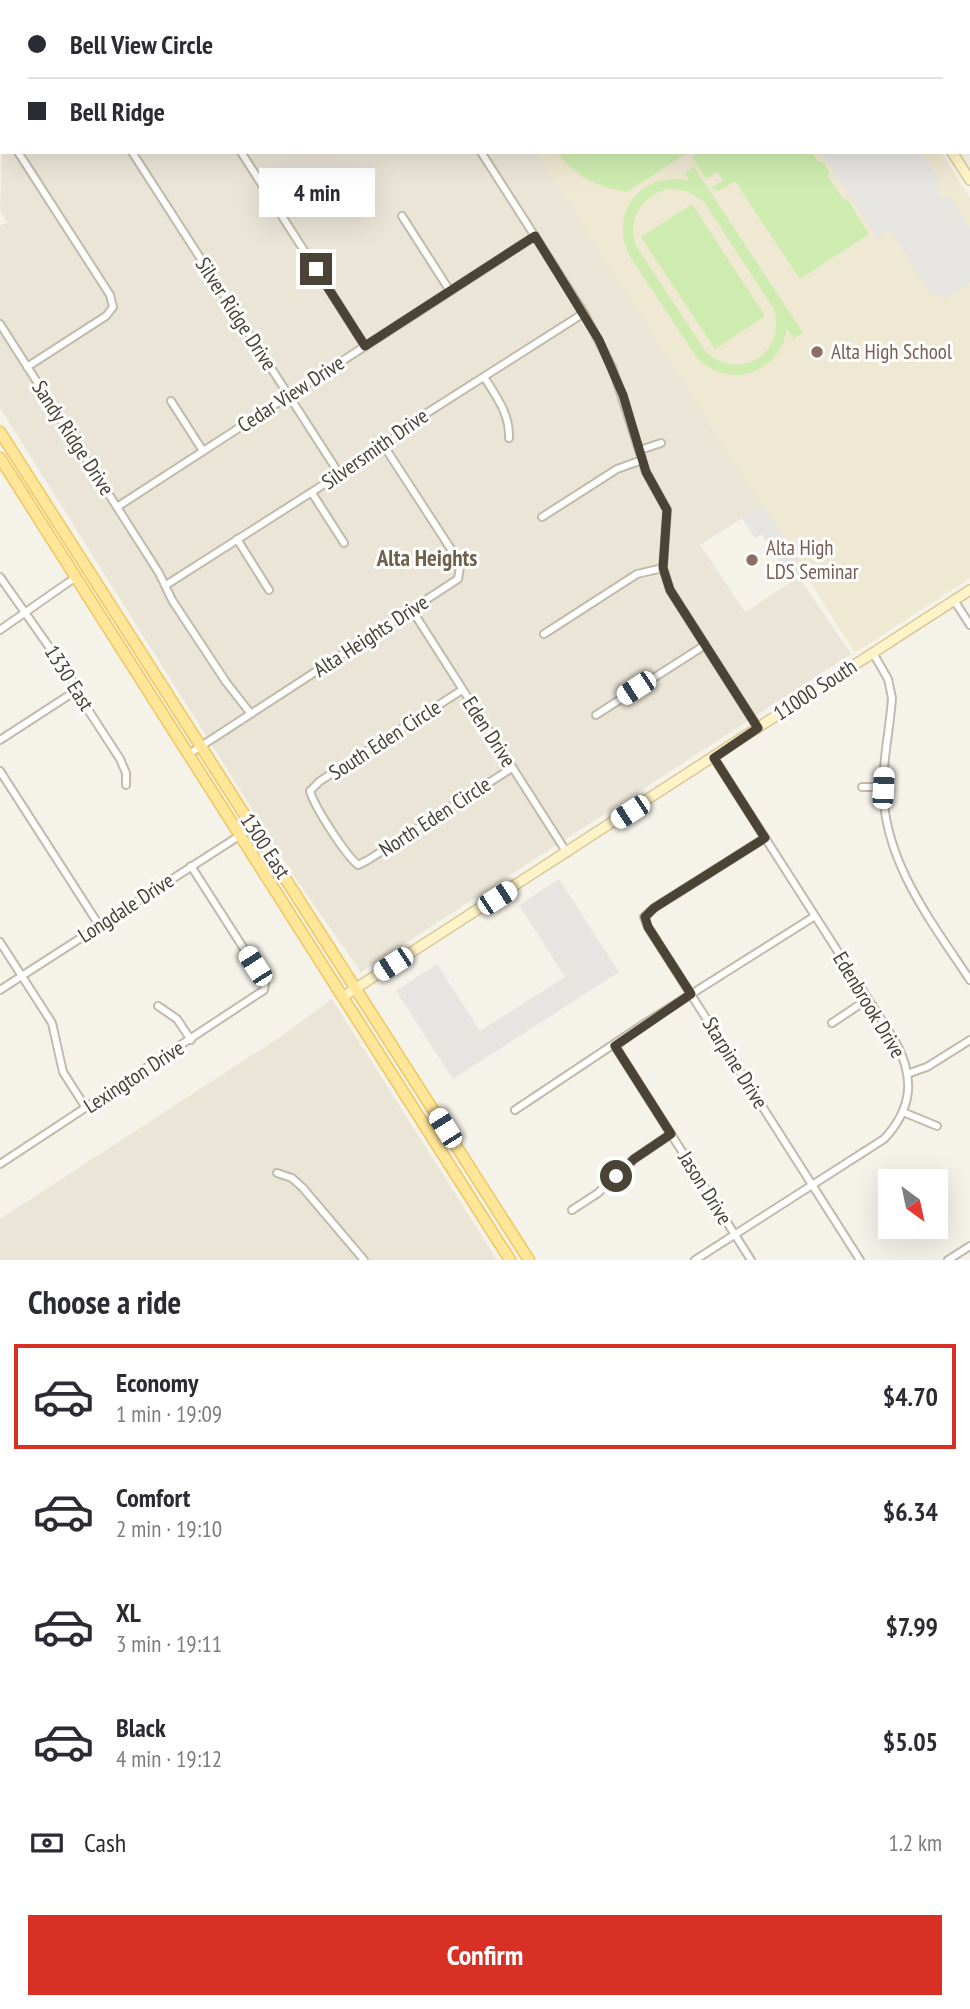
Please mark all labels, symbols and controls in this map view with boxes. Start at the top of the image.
text: Bell View Circle [70,28,213,61]
text: Bell Ridge [70,95,165,128]
callout: 4 min [258,168,374,216]
text: 4 min [294,178,340,207]
street label: Silver Ridge Drive [190,252,283,375]
route end [300,253,332,285]
place label: Alta High School [831,338,952,365]
marker: Alta High School [809,344,825,360]
street label: Cedar View Drive [232,349,349,438]
street label: Sandy Ridge Drive [26,375,121,500]
street label: Silversmith Drive [316,402,433,495]
place label: Alta High LDS Seminar [766,534,859,585]
district label: Alta Heights [376,543,477,572]
marker: Alta High LDS Seminar [744,552,760,568]
street label: Alta Heights Drive [308,588,433,683]
street label: 1330 East [39,640,100,716]
street label: 11000 South [768,653,861,726]
car [613,668,660,708]
street label: Eden Drive [457,691,522,772]
street label: South Eden Circle [324,693,446,786]
car [872,766,895,810]
street label: North Eden Circle [374,771,496,863]
car [607,792,654,832]
street label: 1300 East [234,808,297,884]
street label: Longdale Drive [73,867,179,949]
car [474,878,521,918]
car [235,943,276,989]
car [370,944,417,984]
street label: Edenbrook Drive [827,947,912,1063]
street label: Starpine Drive [697,1012,774,1114]
street label: Lexington Drive [79,1034,189,1119]
car [425,1105,466,1151]
street label: Jason Drive [672,1145,738,1229]
route start [600,1160,632,1192]
north arrow [878,1169,948,1239]
map controls [878,1169,948,1239]
text: Choose a ride [28,1281,181,1323]
icon: car [32,1365,95,1428]
text: Economy [116,1366,198,1399]
text: $4.70 [883,1380,938,1413]
text: 1 min · 19:09 [116,1399,222,1428]
icon: car [32,1480,95,1543]
text: Comfort [116,1481,190,1514]
text: $6.34 [883,1495,938,1528]
text: 2 min · 19:10 [116,1514,222,1543]
icon: car [32,1595,95,1658]
text: XL [116,1596,141,1629]
text: $7.99 [885,1610,938,1643]
text: 3 min · 19:11 [116,1629,222,1658]
icon: car [32,1710,95,1773]
text: Black [116,1711,166,1744]
text: $5.05 [883,1725,938,1758]
text: 4 min · 19:12 [116,1744,222,1773]
icon: cash [28,1824,66,1862]
text: Cash [84,1826,126,1859]
text: 1.2 km [888,1828,942,1857]
button: Confirm [28,1915,942,1995]

